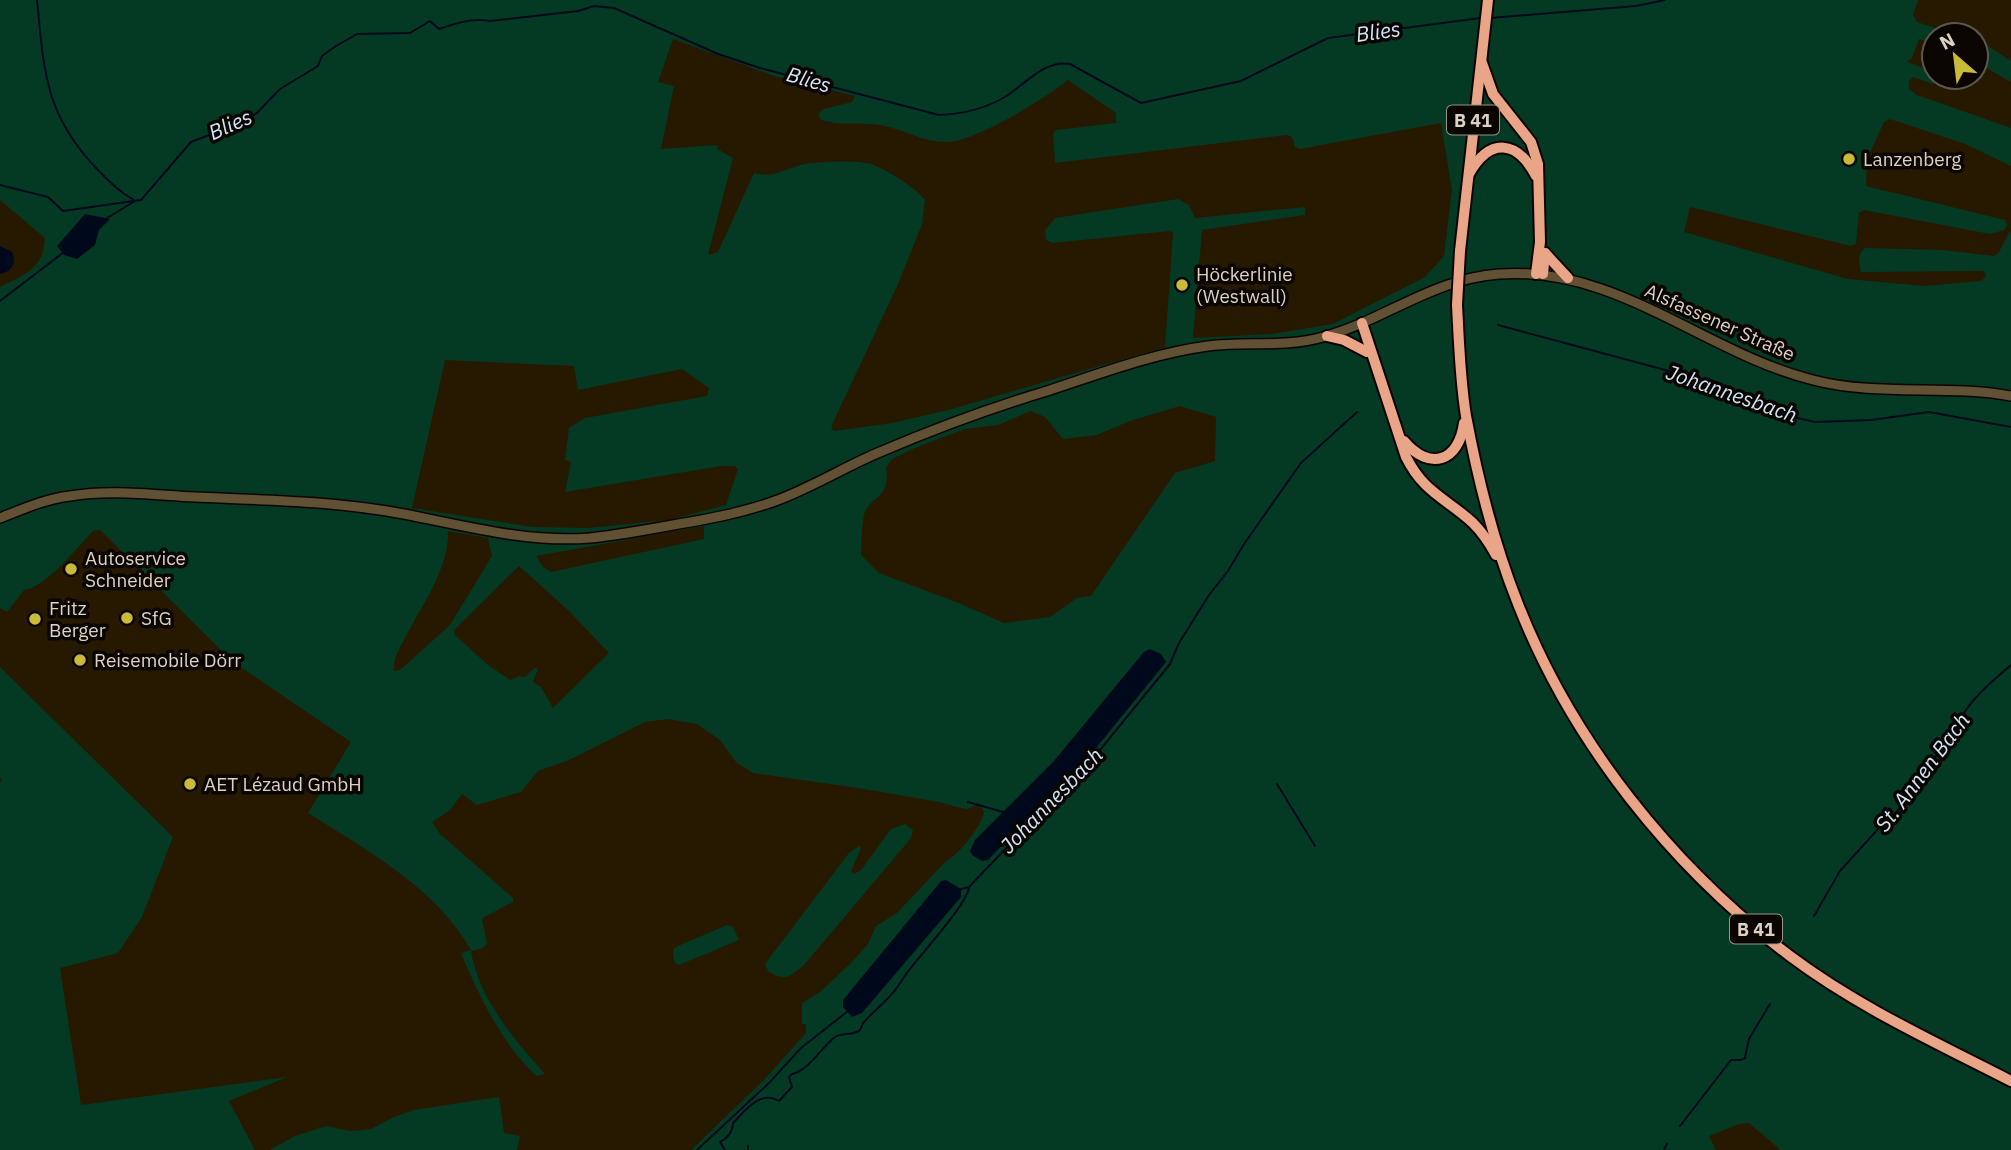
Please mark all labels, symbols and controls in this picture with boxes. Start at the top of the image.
water label: Blies [1354,14,1402,48]
north arrow [1920,21,1990,91]
text: N [1935,27,1959,55]
water label: Blies [784,59,835,99]
water label: Blies [204,102,256,146]
road number: B 41 [1447,106,1499,134]
place label: Lanzenberg [1863,147,1961,171]
marker: Lanzenberg [1841,151,1857,167]
place label: Höckerlinie (Westwall) [1196,262,1293,308]
marker: Höckerlinie (Westwall) [1174,277,1190,293]
street label: Alsfassener Straße [1641,278,1799,366]
water label: Johannesbach [1663,357,1801,429]
place label: Autoservice Schneider [85,546,186,592]
marker: Autoservice Schneider [63,561,79,577]
place label: Fritz Berger [49,596,106,642]
place label: SfG [141,606,172,630]
marker: SfG [119,610,135,626]
marker: Fritz Berger [27,611,43,627]
place label: Reisemobile Dörr [94,648,241,672]
marker: Reisemobile Dörr [72,652,88,668]
water label: St. Annen Bach [1868,707,1976,837]
water label: Johannesbach [993,741,1109,859]
place label: AET Lézaud GmbH [204,772,362,796]
marker: AET Lézaud GmbH [182,776,198,792]
road number: B 41 [1730,914,1782,944]

